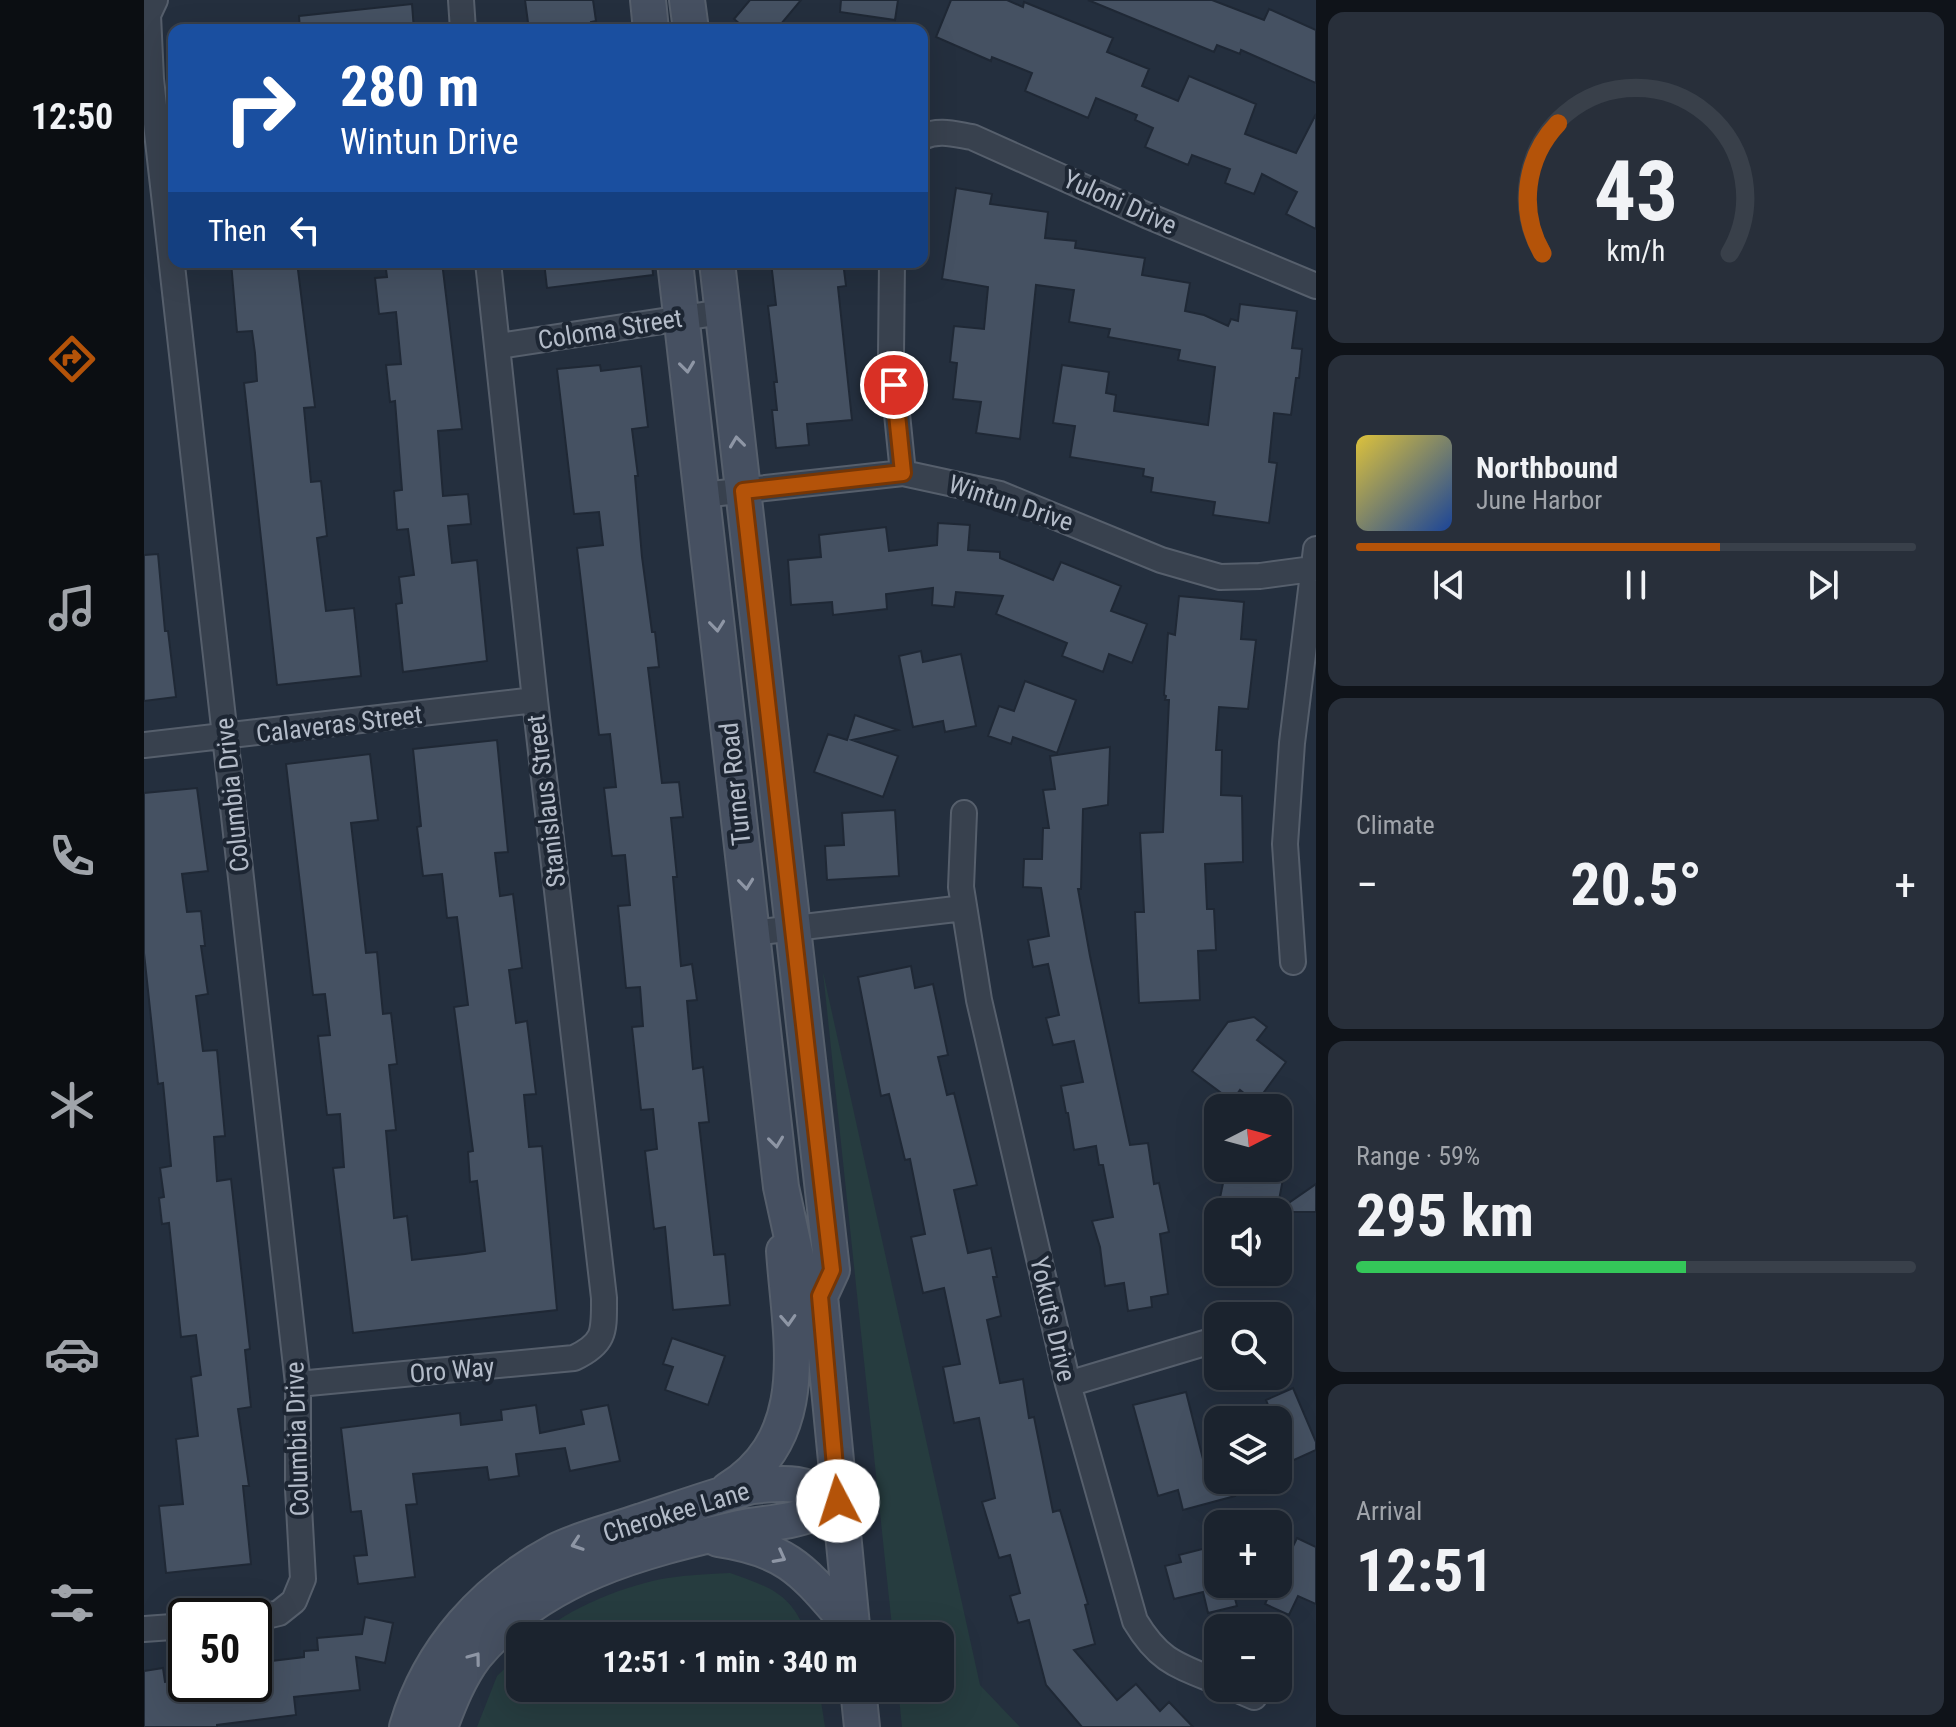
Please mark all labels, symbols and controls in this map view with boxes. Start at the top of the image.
text: 280 m [340,54,479,120]
icon: right [208,56,312,160]
text: 12:50 [31,96,113,138]
text: Wintun Drive [340,121,519,163]
text: 43 [1594,142,1678,239]
street label: Yuloni Drive [1059,164,1181,240]
icon: left [283,208,327,252]
text: Then [208,213,267,248]
text: km/h [1607,234,1665,268]
street label: Coloma Street [536,303,684,355]
icon: directions [44,331,100,387]
pin [860,351,928,419]
one-way arrow [678,361,695,374]
icon: arrive [872,363,916,407]
one-way arrow [729,436,746,449]
text: Northbound [1476,450,1618,485]
street label: Wintun Drive [945,469,1077,537]
text: June Harbor [1476,485,1602,515]
icon: previous [1427,563,1471,607]
icon: pause [1614,563,1658,607]
icon: next [1801,563,1845,607]
icon: music [44,580,100,636]
one-way arrow [708,619,725,632]
street label: Calaveras Street [254,699,424,749]
street label: Stanislaus Street [521,713,571,889]
street label: Columbia Drive [209,716,255,874]
street label: Turner Road [714,721,756,847]
text: Climate [1356,810,1435,840]
icon: phone [44,828,100,884]
text: 20.5° [1570,849,1702,920]
text: − [1356,859,1378,911]
text: + [1894,859,1916,911]
one-way arrow [738,878,755,891]
icon: climate [44,1077,100,1133]
north arrow [1204,1094,1292,1182]
map controls [1204,1094,1292,1702]
one-way arrow [767,1136,784,1149]
text: Range · 59% [1356,1141,1480,1171]
text: 295 km [1356,1180,1534,1251]
button: sound [1204,1198,1292,1286]
street label: Yokuts Drive [1024,1253,1082,1385]
button: search [1204,1302,1292,1390]
one-way arrow [780,1314,797,1327]
icon: car [44,1326,100,1382]
street label: Oro Way [408,1351,496,1389]
street label: Columbia Drive [279,1361,315,1517]
button: layers [1204,1406,1292,1494]
position arrow [796,1459,880,1543]
street label: Cherokee Lane [599,1475,753,1549]
text: Arrival [1356,1496,1422,1526]
button: + [1204,1510,1292,1598]
one-way arrow [571,1534,585,1550]
text: 12:51 [1356,1535,1494,1606]
one-way arrow [772,1548,786,1563]
icon: filters [44,1575,100,1631]
speed limit sign: 50 [168,1598,272,1702]
button: − [1204,1614,1292,1702]
text: 12:51 · 1 min · 340 m [603,1644,857,1679]
one-way arrow [466,1652,480,1667]

